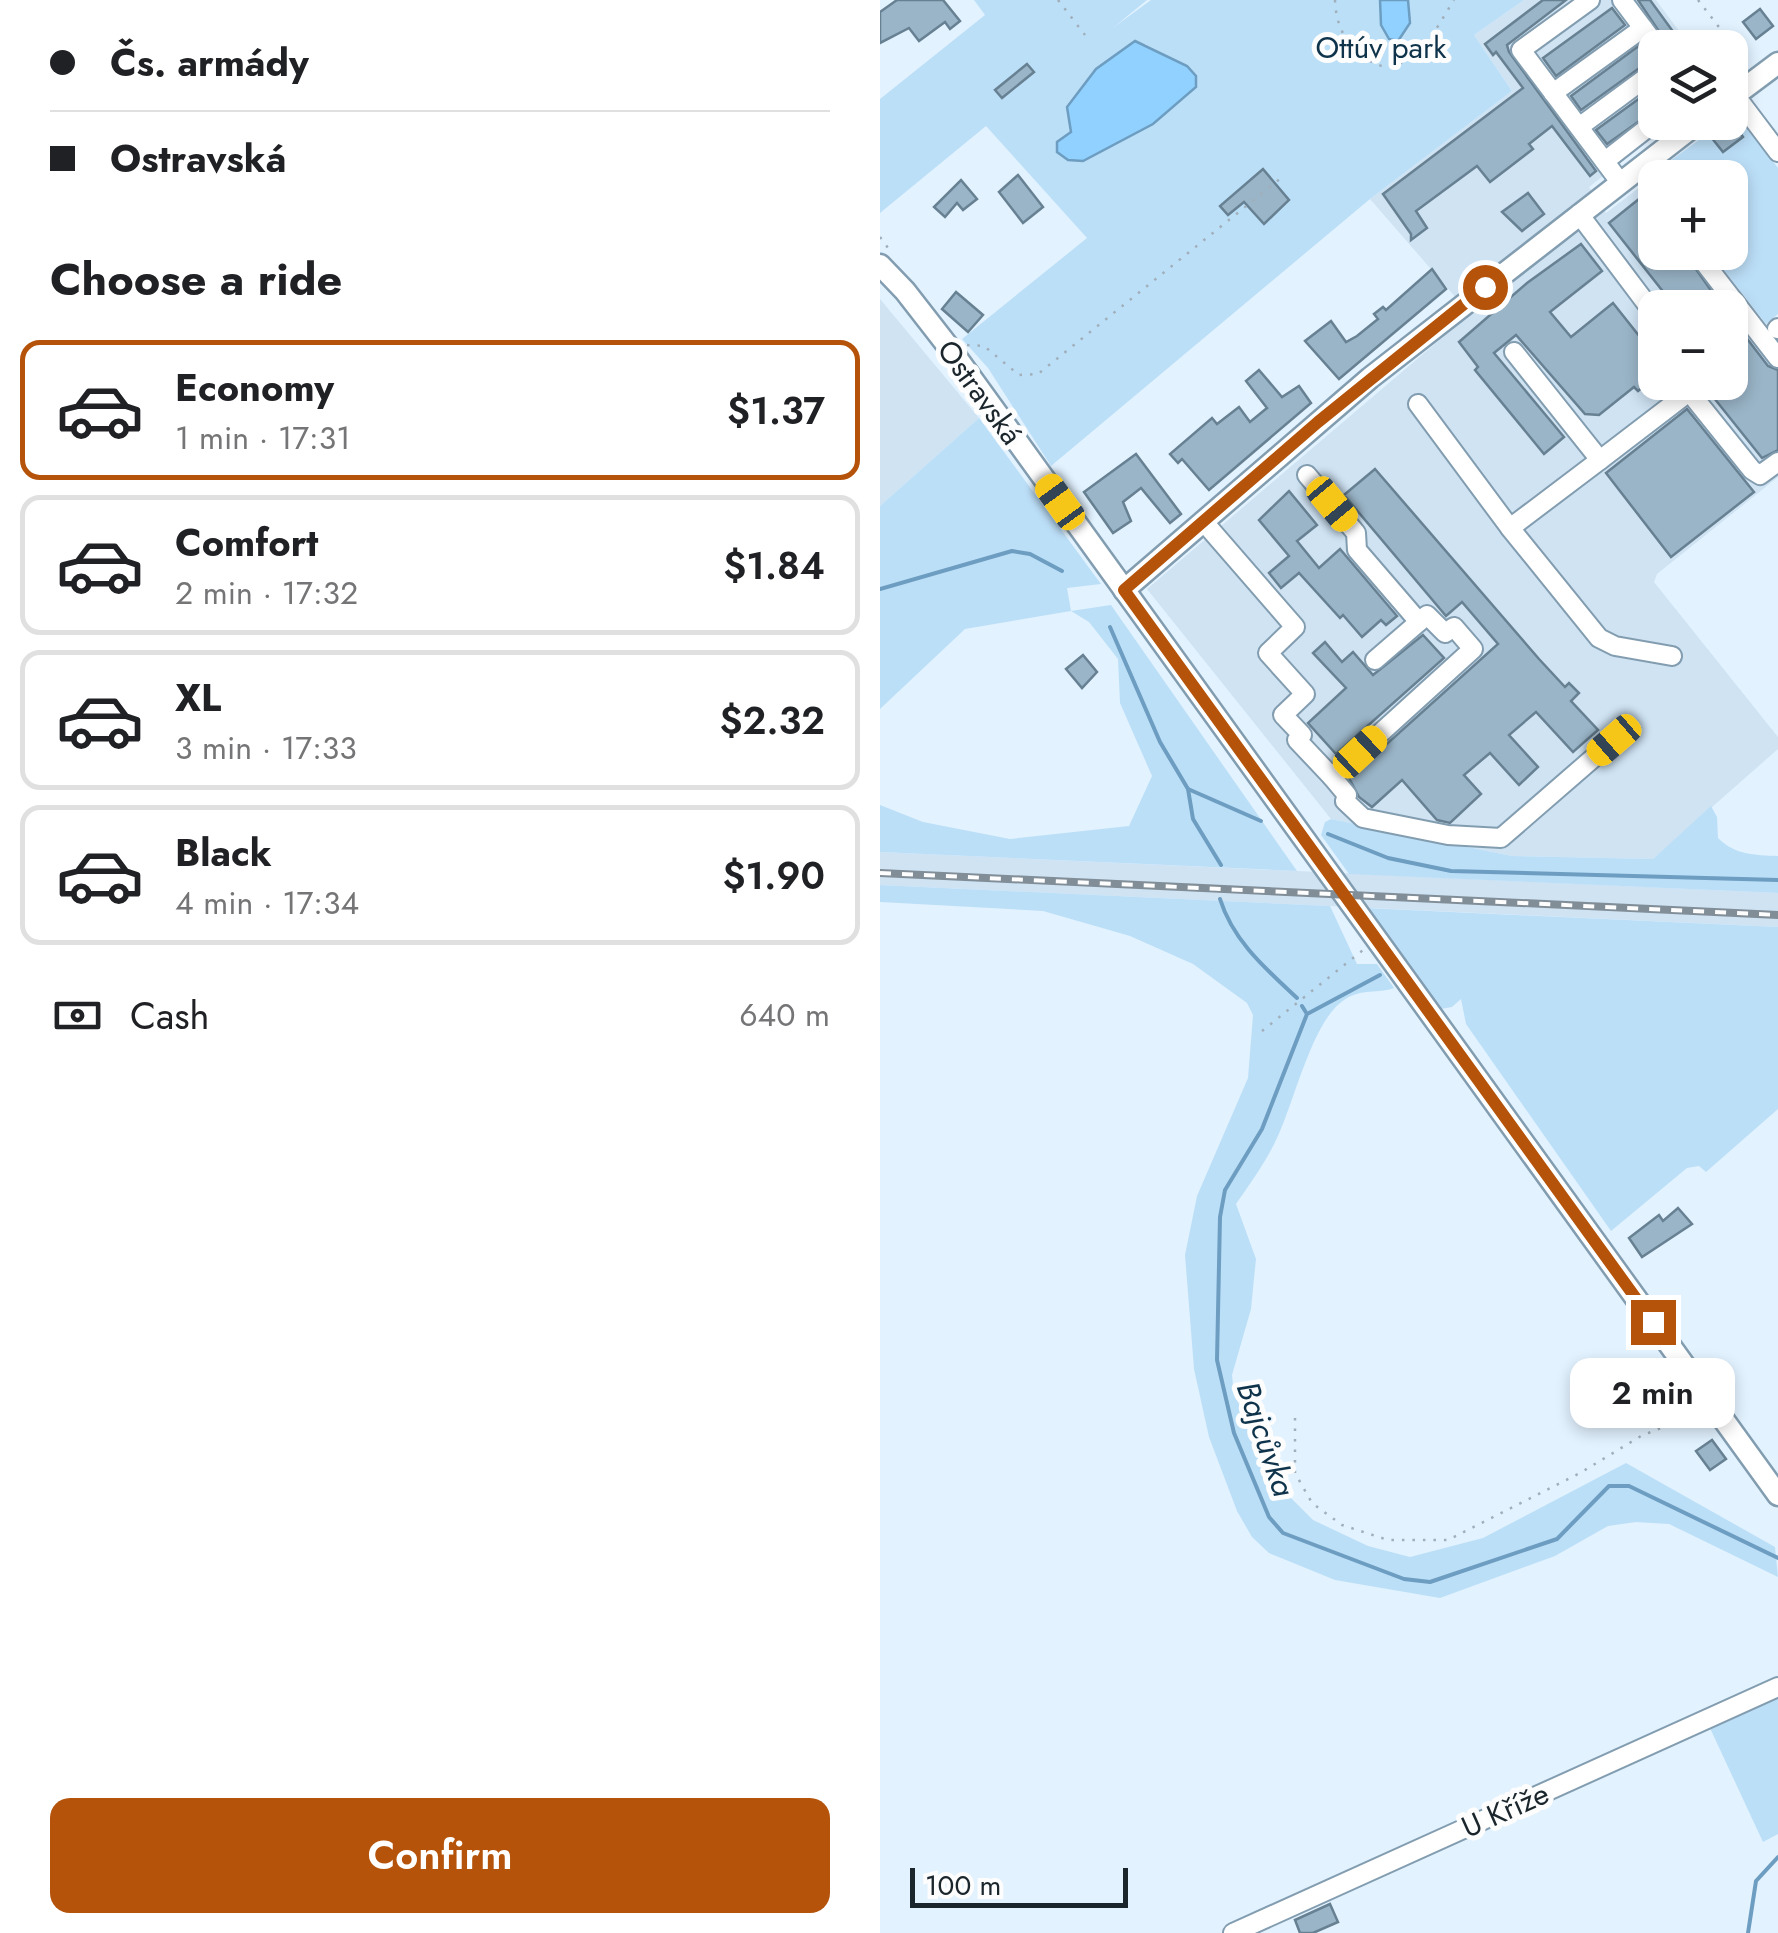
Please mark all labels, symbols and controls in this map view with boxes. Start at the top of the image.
park label: Ottúv park [1315,26,1447,69]
map controls [1638,30,1748,400]
button: layers [1638,30,1748,140]
text: Čs. armády [110,35,309,90]
text: Ostravská [110,131,286,186]
button: + [1638,160,1748,270]
text: Choose a ride [50,247,342,312]
route start [1463,265,1508,310]
button: − [1638,290,1748,400]
street label: Ostravská [927,331,1033,453]
text: Economy [175,360,334,415]
icon: car [55,365,145,455]
text: $1.37 [727,383,825,438]
text: 1 min · 17:31 [175,415,351,461]
car [1030,469,1090,535]
car [1301,471,1363,537]
text: Comfort [175,515,318,570]
icon: car [55,520,145,610]
text: $1.84 [723,538,825,593]
text: 2 min · 17:32 [175,570,358,616]
text: XL [175,670,221,725]
icon: car [55,675,145,765]
text: $2.32 [719,693,825,748]
car [1582,709,1646,771]
car [1328,721,1392,783]
text: 3 min · 17:33 [175,725,357,771]
text: Black [175,825,272,880]
icon: car [55,830,145,920]
text: $1.90 [722,848,825,903]
text: 4 min · 17:34 [175,880,359,926]
icon: cash [50,988,105,1043]
text: Cash [130,988,210,1043]
text: 640 m [739,992,830,1038]
route end [1631,1300,1676,1345]
callout: 2 min [1570,1357,1736,1427]
text: 2 min [1611,1370,1694,1416]
water label: Bajcůvka [1225,1375,1307,1503]
street label: U Kříže [1454,1772,1556,1848]
button: Confirm [50,1798,830,1913]
scale bar [910,1863,1128,1908]
text: 100 m [925,1865,1001,1906]

